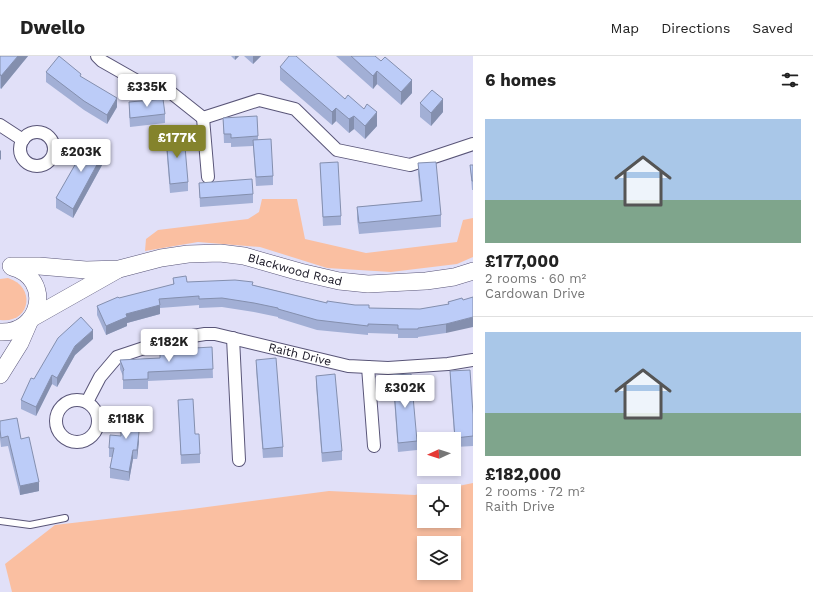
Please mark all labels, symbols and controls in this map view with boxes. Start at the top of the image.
text: Dwello [20,16,85,39]
text: Map [611,20,639,36]
text: Directions [661,20,730,36]
text: Saved [752,20,793,36]
icon: filters [779,69,801,91]
text: 6 homes [485,70,556,90]
pin: £335K [119,74,175,108]
text: £335K [127,79,167,94]
pin: £177K [149,125,205,159]
text: £177K [158,130,196,145]
pin: £203K [53,139,109,173]
text: £203K [61,144,101,159]
icon: home [607,145,679,217]
street label: Blackwood Road [246,250,344,289]
text: £177,000 [485,251,559,271]
text: 2 rooms · 60 m² [485,271,586,286]
text: Cardowan Drive [485,286,585,301]
pin: £182K [141,329,197,363]
text: £182K [150,334,188,349]
street label: Raith Drive [267,340,333,369]
icon: home [607,358,679,430]
pin: £302K [377,375,433,409]
text: £302K [385,380,425,395]
pin: £118K [98,406,154,440]
text: £118K [108,411,144,426]
north arrow [417,432,461,476]
map controls [417,432,461,580]
text: £182,000 [485,464,561,484]
button: locate [417,484,461,528]
text: 2 rooms · 72 m² [485,484,585,499]
text: Raith Drive [485,499,555,514]
button: layers [417,536,461,580]

